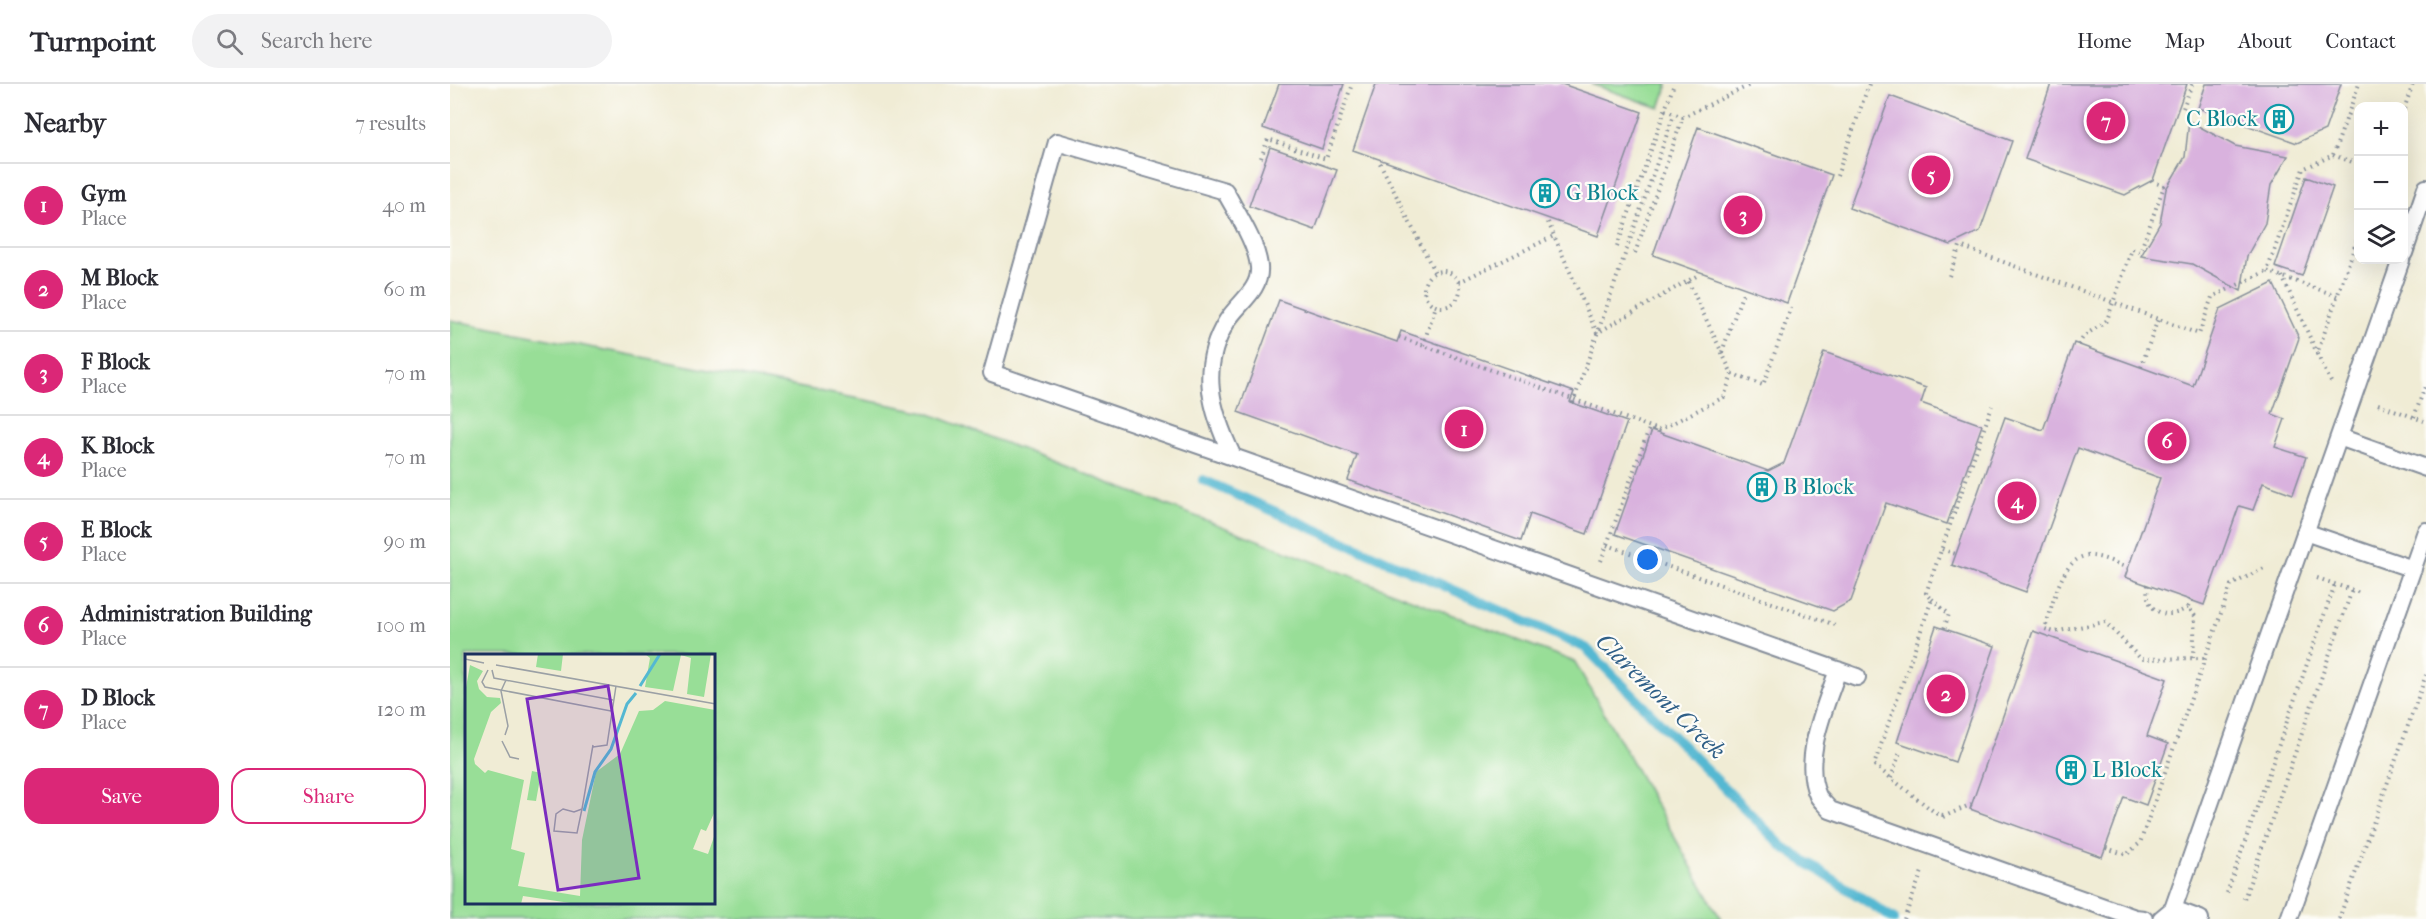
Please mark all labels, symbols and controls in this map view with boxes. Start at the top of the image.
search box [192,14,612,68]
text: Turnpoint [30,25,156,58]
icon: search [213,25,246,58]
text: Search here [261,28,372,54]
text: Home [2077,29,2132,53]
text: Map [2165,29,2205,53]
text: About [2238,29,2292,53]
text: Contact [2325,29,2396,53]
pin: 7 [2086,99,2126,144]
map controls [2354,102,2408,264]
button: + [2354,102,2408,156]
building icon: C Block [2263,103,2295,135]
place label: C Block [2186,106,2259,132]
text: Nearby [24,108,106,139]
text: 7 results [355,112,426,135]
pin: 5 [1912,152,1950,197]
button: − [2354,156,2408,210]
building icon: G Block [1529,177,1561,209]
place label: G Block [1566,180,1639,206]
text: Gym [81,181,126,207]
pin: 3 [1724,192,1762,238]
text: 1 [40,194,47,217]
text: 40 m [382,194,426,217]
text: Place [81,207,127,230]
button: layers [2354,210,2408,264]
text: M Block [81,265,158,291]
text: 2 [38,278,49,301]
text: 60 m [383,278,426,301]
text: Place [81,291,127,314]
text: F Block [81,349,150,375]
text: 3 [39,362,48,385]
text: 70 m [384,362,426,385]
text: Place [81,375,127,398]
pin: 1 [1444,406,1484,452]
pin: 6 [2148,418,2186,464]
text: K Block [81,433,154,459]
text: 4 [38,446,49,469]
text: 70 m [384,446,426,469]
text: Place [81,459,127,482]
building icon: B Block [1746,471,1778,503]
place label: B Block [1783,474,1855,500]
pin: 4 [1998,478,2036,524]
text: E Block [81,517,152,543]
text: 5 [39,530,48,553]
text: 90 m [384,530,426,553]
text: Place [81,543,127,566]
your location [1633,545,1662,574]
text: Administration Building [81,601,312,627]
text: 6 [38,614,49,637]
text: 100 m [376,614,426,637]
text: Place [81,627,127,650]
water label: Claremont Creek [1590,627,1732,765]
inset map [465,654,716,904]
pin: 2 [1926,672,1966,716]
text: D Block [81,685,155,711]
text: 7 [39,698,48,721]
text: 120 m [377,698,426,721]
text: Place [81,711,127,734]
building icon: L Block [2055,754,2087,786]
place label: L Block [2092,757,2163,783]
button: Save [24,768,219,824]
button: Share [231,768,426,824]

